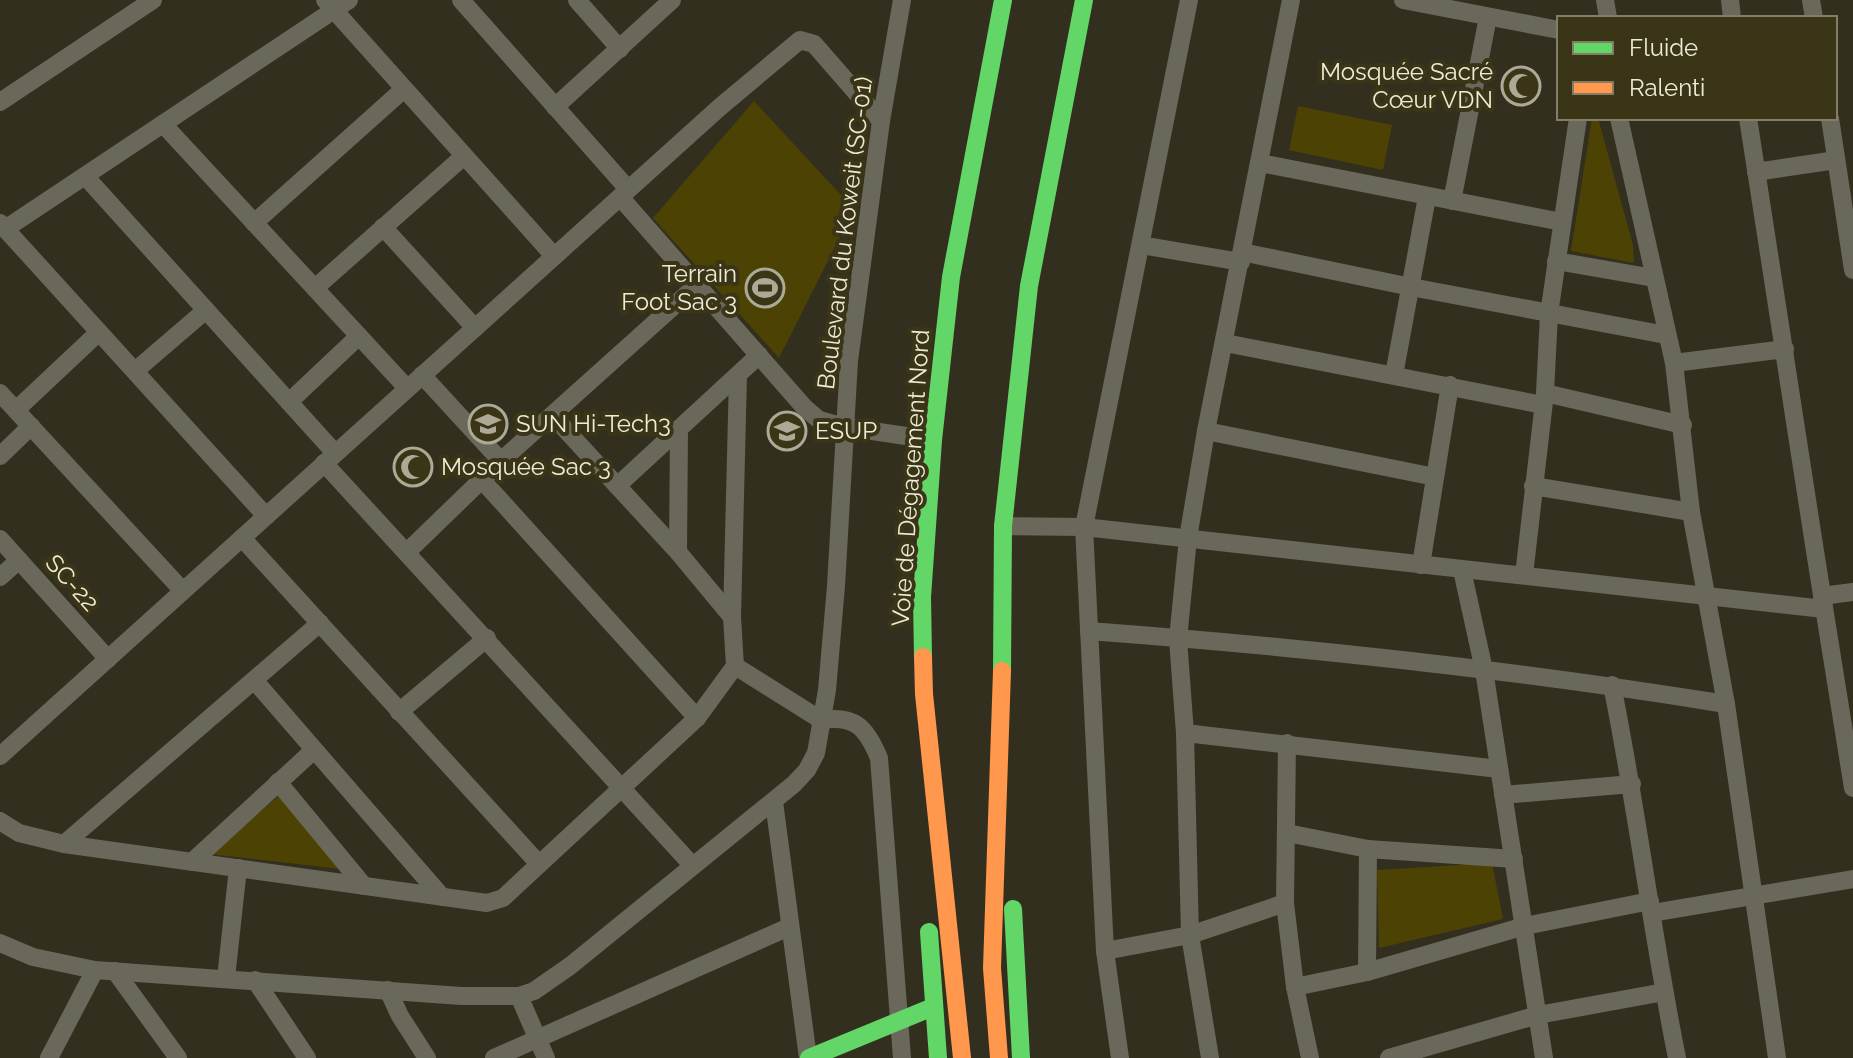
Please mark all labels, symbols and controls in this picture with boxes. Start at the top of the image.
legend [1557,16,1837,120]
text: Fluide [1629,33,1698,62]
place label: Mosquée Sacré Cœur VDN [1320,57,1493,114]
mosque icon: Mosquée Sacré Cœur VDN [1500,65,1542,107]
text: Ralenti [1629,73,1705,102]
street label: Boulevard du Koweit (SC-01) [811,75,878,391]
place label: Terrain Foot Sac 3 [621,259,737,316]
sports icon: Terrain Foot Sac 3 [744,267,786,309]
street label: Voie de Dégagement Nord [886,329,935,627]
school or university icon: SUN Hi-Tech3 [467,403,509,445]
place label: SUN Hi-Tech3 [516,409,671,438]
school or university icon: ESUP [766,410,808,452]
place label: ESUP [815,416,877,445]
mosque icon: Mosquée Sac 3 [392,446,434,488]
place label: Mosquée Sac 3 [441,452,611,481]
street label: SC-22 [39,548,105,617]

